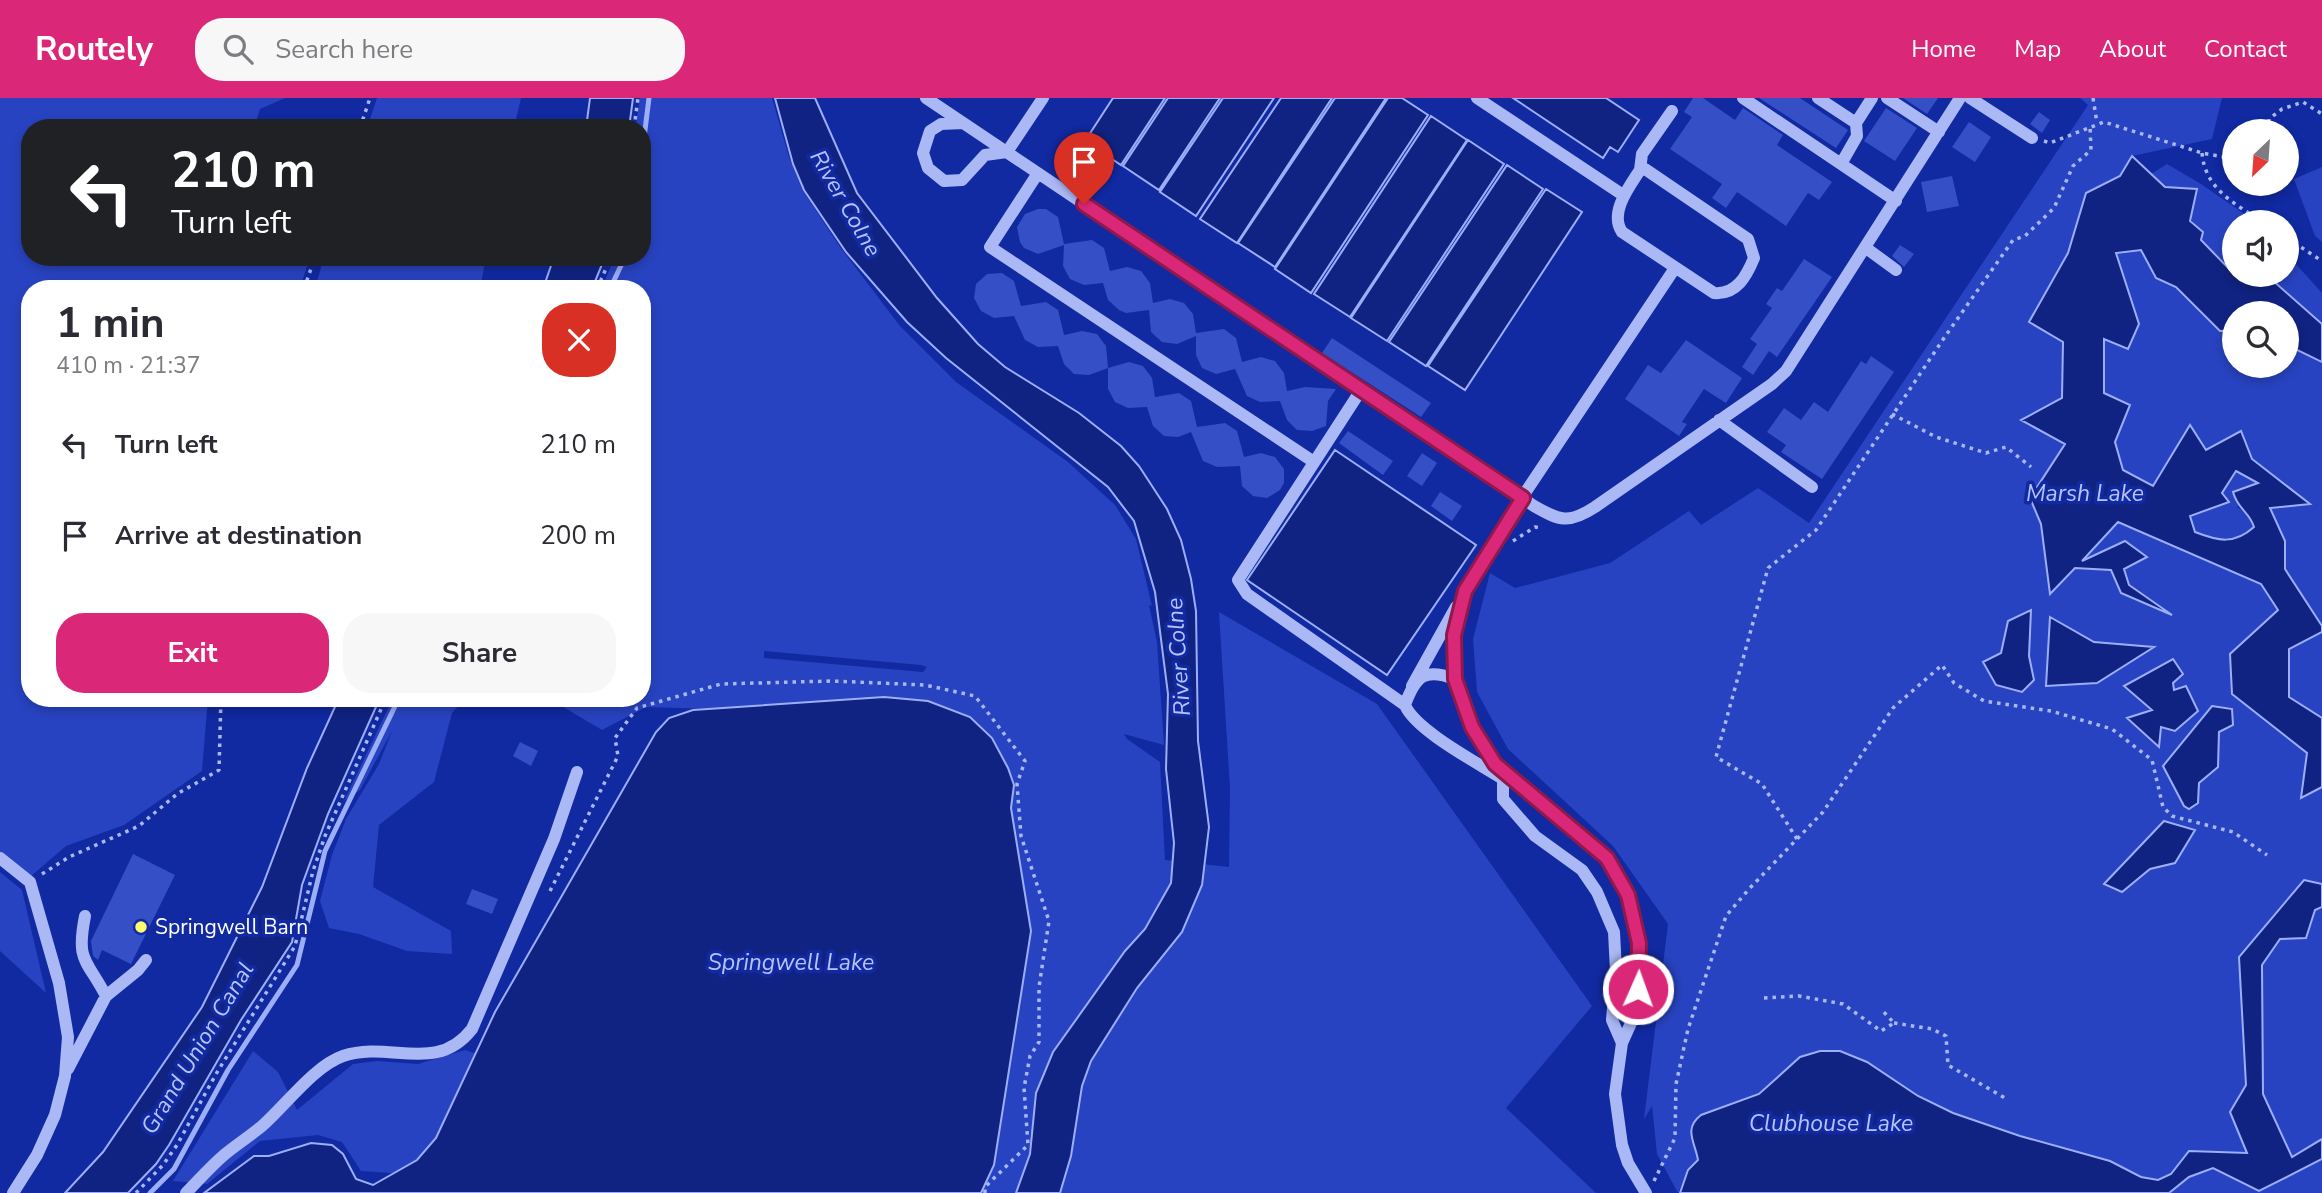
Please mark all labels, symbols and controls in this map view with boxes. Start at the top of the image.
search box [195,18,685,81]
text: Routely [35,27,153,72]
icon: search [219,30,257,68]
text: Search here [275,32,413,67]
text: Home [1911,33,1976,65]
text: Map [2014,33,2061,65]
text: About [2099,33,2166,65]
text: Contact [2204,33,2287,65]
north arrow [2222,119,2300,196]
map controls [2222,119,2299,378]
pin [1054,132,1114,204]
text: 210 m [171,137,315,204]
icon: arrive [1065,143,1103,181]
water label: River Colne [803,144,889,262]
icon: left [56,147,147,238]
text: Turn left [171,201,291,244]
button: sound [2222,210,2299,287]
text: 1 min [56,295,165,352]
button: search [2222,301,2299,378]
button: close [542,303,616,377]
text: 410 m · 21:37 [56,350,201,381]
icon: left [56,426,94,464]
text: Turn left [115,427,218,462]
text: 210 m [540,427,616,462]
water label: Marsh Lake [2026,478,2144,509]
icon: arrive [56,517,94,555]
text: Arrive at destination [115,518,362,553]
text: 200 m [540,518,616,553]
water label: River Colne [1159,597,1198,717]
button: Exit [56,613,329,693]
button: Share [343,613,616,693]
place label: Springwell Barn [155,913,308,941]
marker: Springwell Barn [133,919,149,935]
water label: Springwell Lake [708,947,874,978]
position arrow [1601,952,1675,1026]
water label: Grand Union Canal [134,956,261,1140]
water label: Clubhouse Lake [1749,1108,1913,1139]

